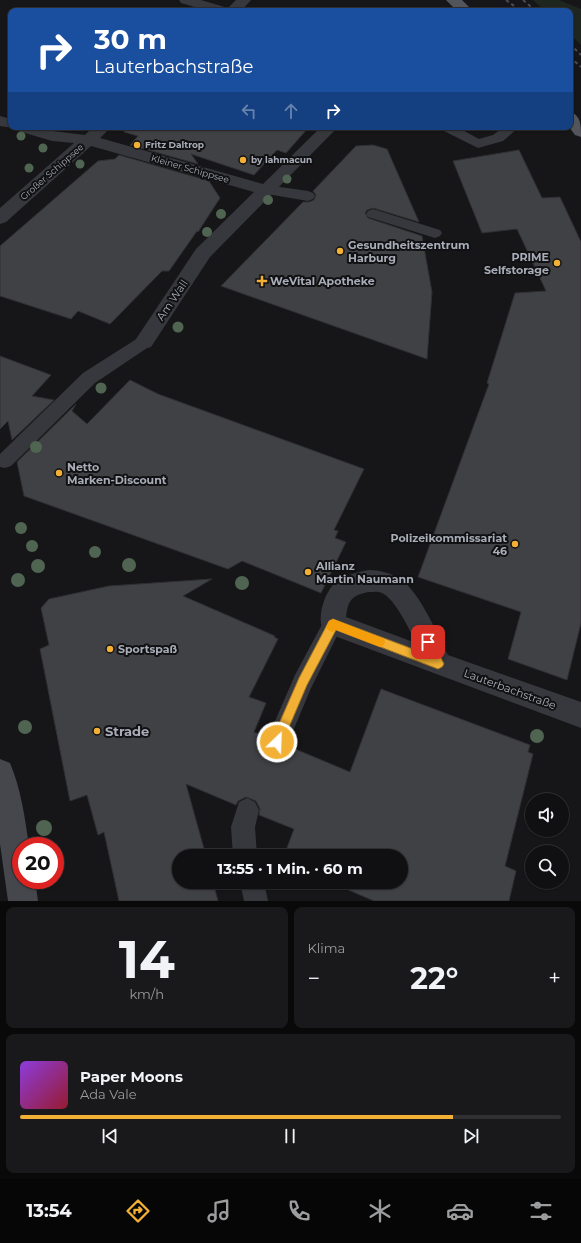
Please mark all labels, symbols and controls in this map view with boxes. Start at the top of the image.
text: 30 m [94,22,167,56]
icon: right [28,24,80,76]
text: Lauterbachstraße [94,56,253,78]
icon: left [238,100,260,122]
icon: ahead [280,100,302,122]
icon: right [322,100,344,122]
place label: Fritz Daltrop [145,139,204,150]
marker: Fritz Daltrop [132,140,142,150]
street label: Großer Schippsee [18,141,86,202]
street label: Kleiner Schippsee [150,152,231,185]
place label: by lahmacun [251,154,312,165]
marker: by lahmacun [238,155,248,165]
place label: Gesundheitszentrum Harburg [348,238,470,265]
marker: Gesundheitszentrum Harburg [335,246,345,256]
place label: PRIME Selfstorage [484,250,549,277]
marker: PRIME Selfstorage [552,258,562,268]
place label: WeVital Apotheke [270,274,375,288]
marker: WeVital Apotheke [257,276,267,286]
street label: Am Wall [153,277,191,323]
place label: Netto Marken-Discount [67,460,167,487]
marker: Netto Marken-Discount [54,468,64,478]
place label: Polizeikommissariat 46 [390,531,507,558]
marker: Polizeikommissariat 46 [510,539,520,549]
place label: Allianz Martin Naumann [315,559,414,586]
marker: Allianz Martin Naumann [303,567,313,577]
pin [411,625,445,659]
icon: arrive [417,631,439,653]
place label: Sportspaß [118,642,178,656]
marker: Sportspaß [105,644,115,654]
street label: Lauterbachstraße [462,666,558,712]
position arrow [256,721,298,763]
place label: Strade [105,723,149,739]
marker: Strade [92,726,102,736]
map controls [525,793,569,889]
button: sound [525,793,569,837]
speed limit sign: 20 [12,837,64,889]
button: search [525,845,569,889]
text: 13:55 · 1 Min. · 60 m [217,859,363,878]
text: 14 [119,928,175,991]
text: Klima [308,940,345,956]
text: 22° [410,960,458,997]
text: − [308,965,320,992]
text: + [548,965,561,992]
text: km/h [129,986,164,1002]
text: Paper Moons [80,1067,183,1086]
text: Ada Vale [80,1086,137,1102]
icon: previous [99,1125,121,1147]
icon: pause [279,1125,301,1147]
icon: next [460,1125,482,1147]
icon: directions [124,1197,152,1225]
icon: music [205,1197,233,1225]
icon: phone [285,1197,313,1225]
icon: climate [366,1197,394,1225]
icon: car [446,1197,474,1225]
icon: filters [527,1197,555,1225]
text: 13:54 [26,1200,72,1222]

